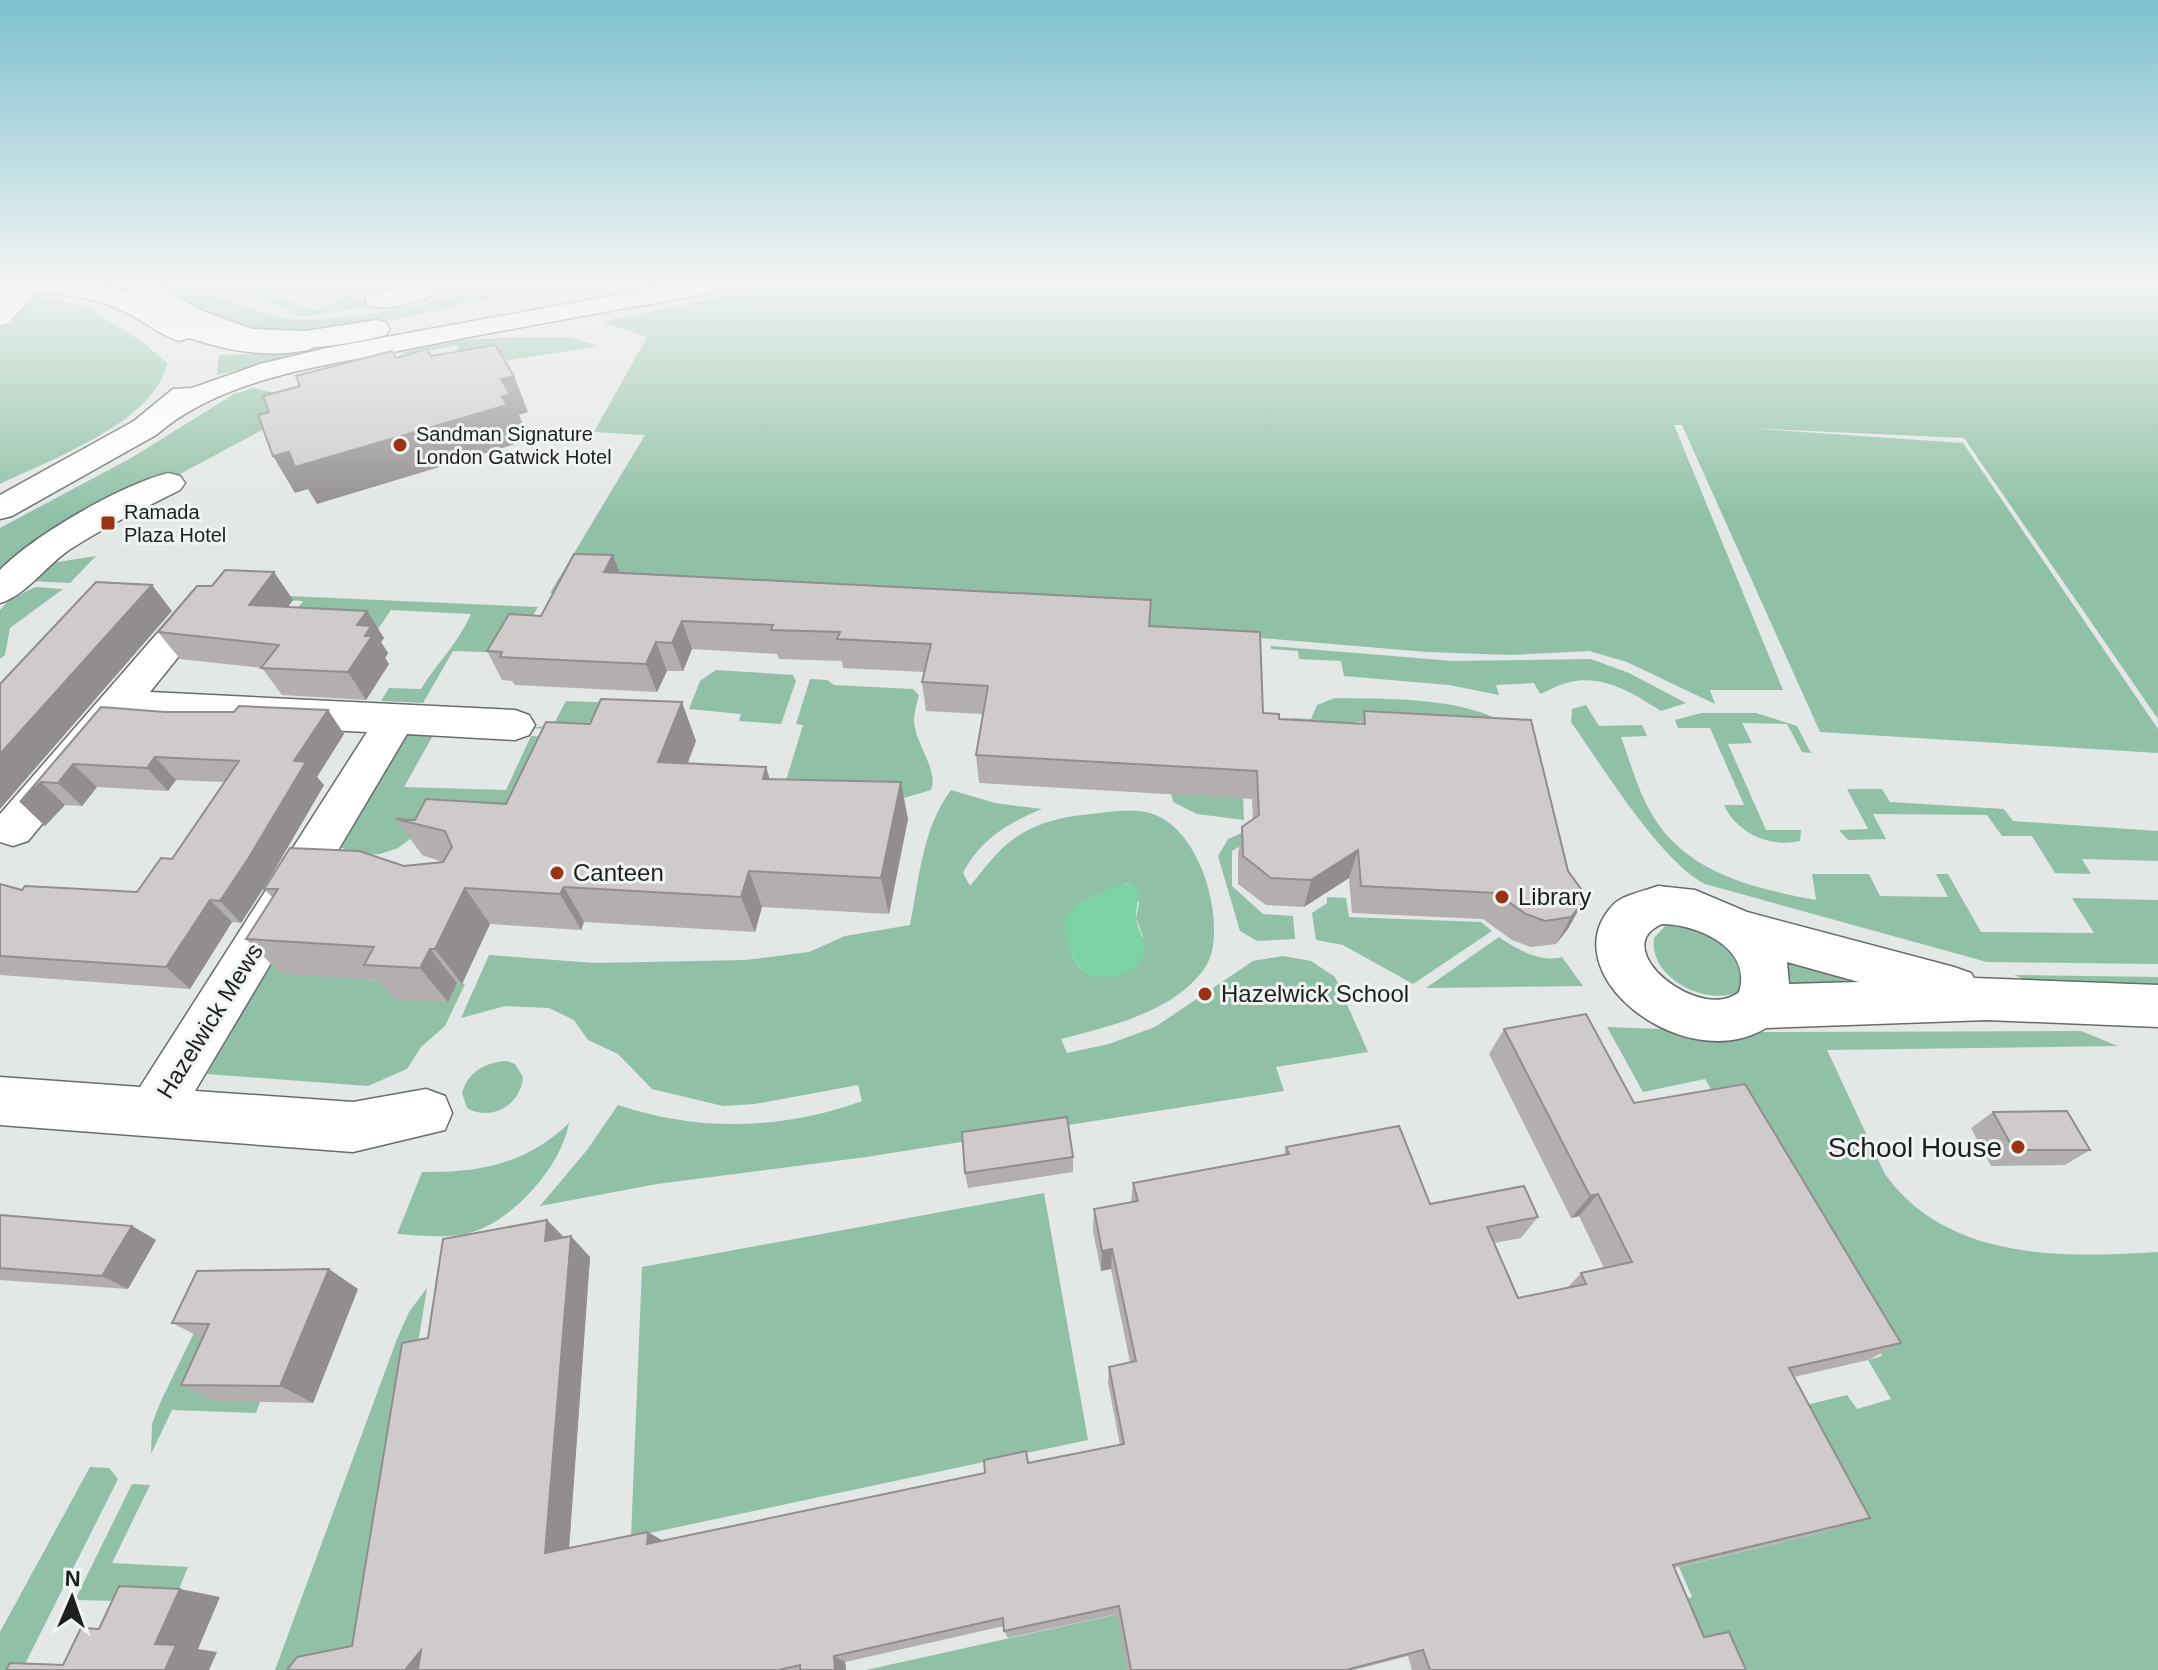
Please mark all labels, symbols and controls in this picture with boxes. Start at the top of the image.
place label: Sandman Signature London Gatwick Hotel [416,423,612,468]
marker: Sandman Signature London Gatwick Hotel [391,436,409,454]
place label: Ramada Plaza Hotel [124,501,226,546]
marker: Ramada Plaza Hotel [99,514,117,532]
place label: Canteen [573,859,664,886]
marker: Canteen [548,864,566,882]
place label: Library [1518,883,1591,910]
marker: Library [1493,888,1511,906]
street label: Hazelwick Mews [151,938,268,1103]
place label: Hazelwick School [1221,980,1409,1007]
marker: Hazelwick School [1196,985,1214,1003]
place label: School House [1828,1132,2002,1163]
marker: School House [2009,1138,2027,1156]
north arrow [32,1558,112,1638]
text: N [64,1566,81,1591]

